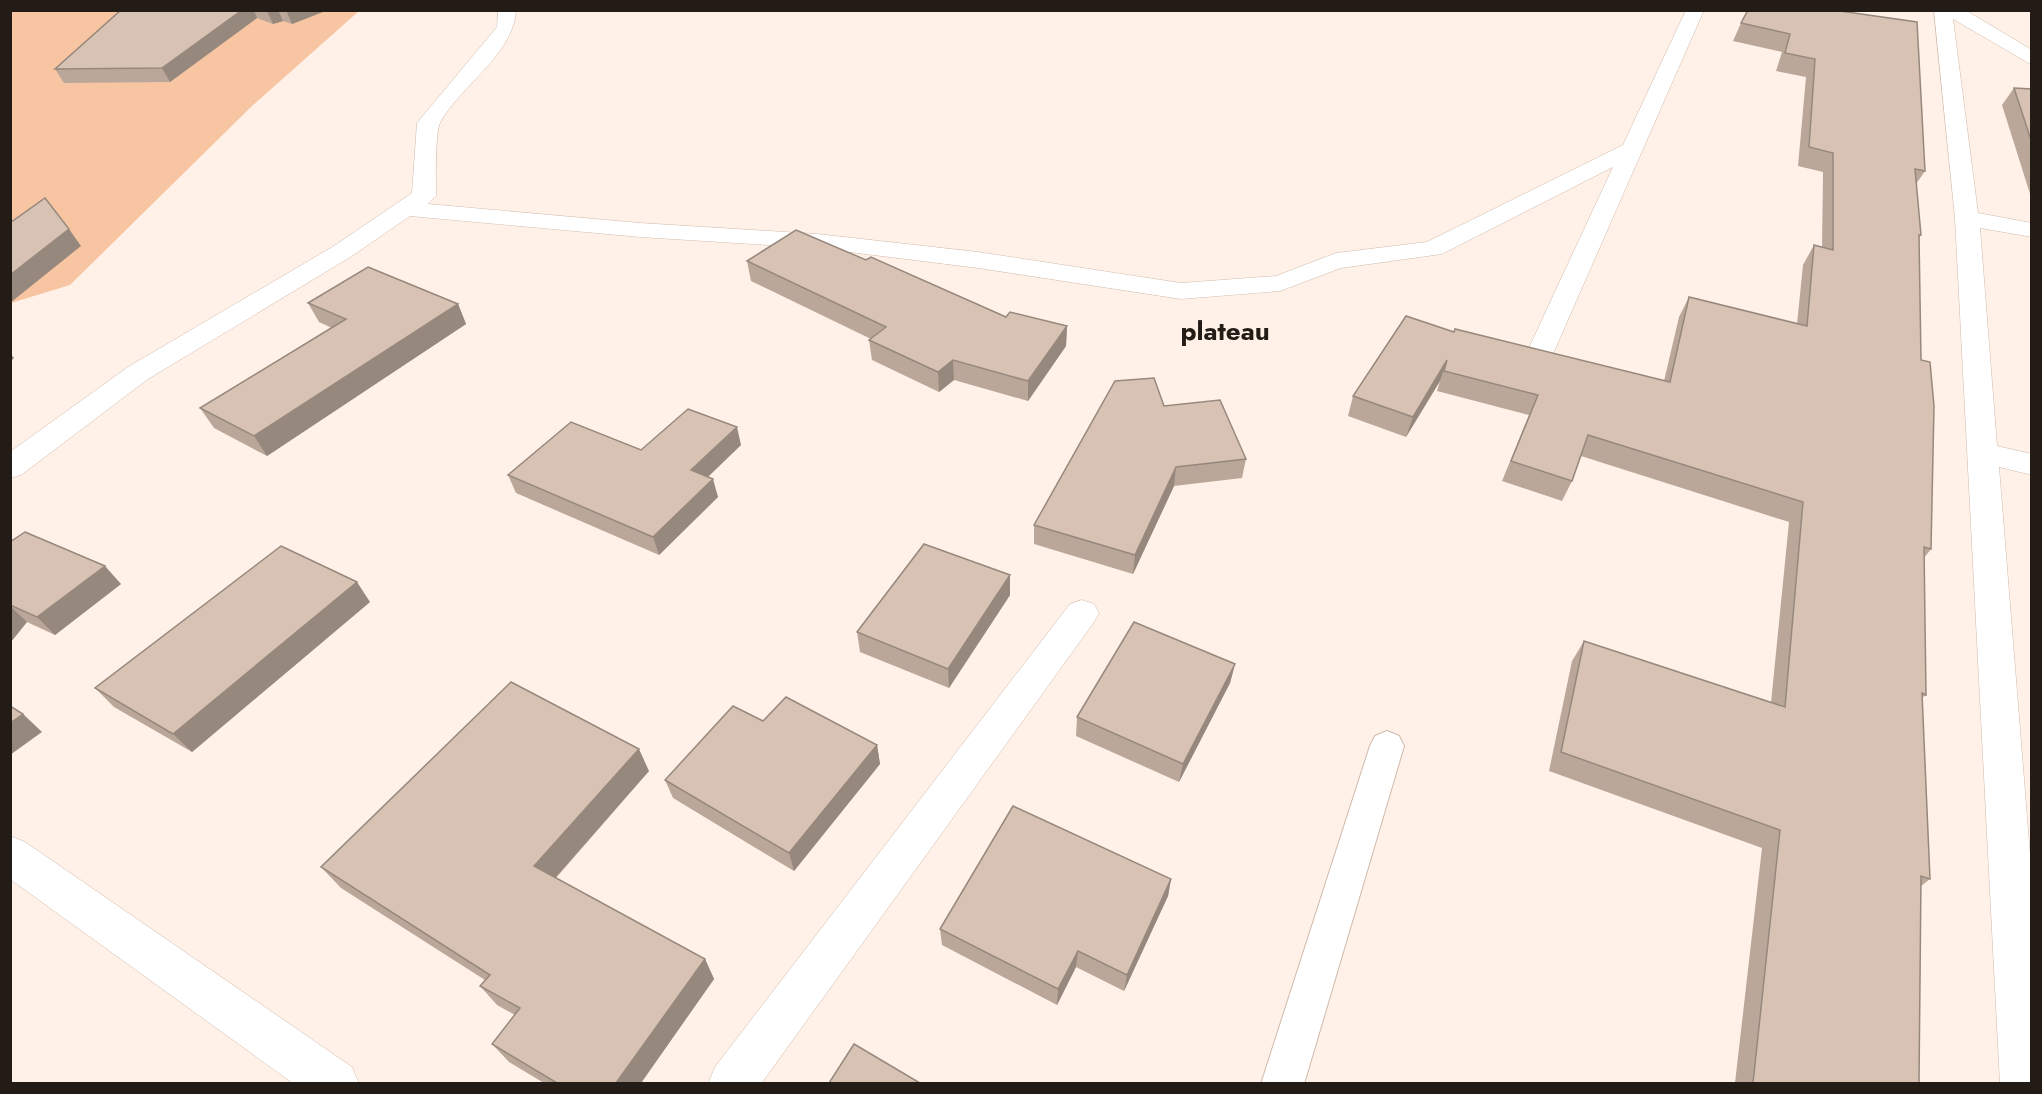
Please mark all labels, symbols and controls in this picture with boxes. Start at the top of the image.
district label: plateau [1180,312,1270,350]

